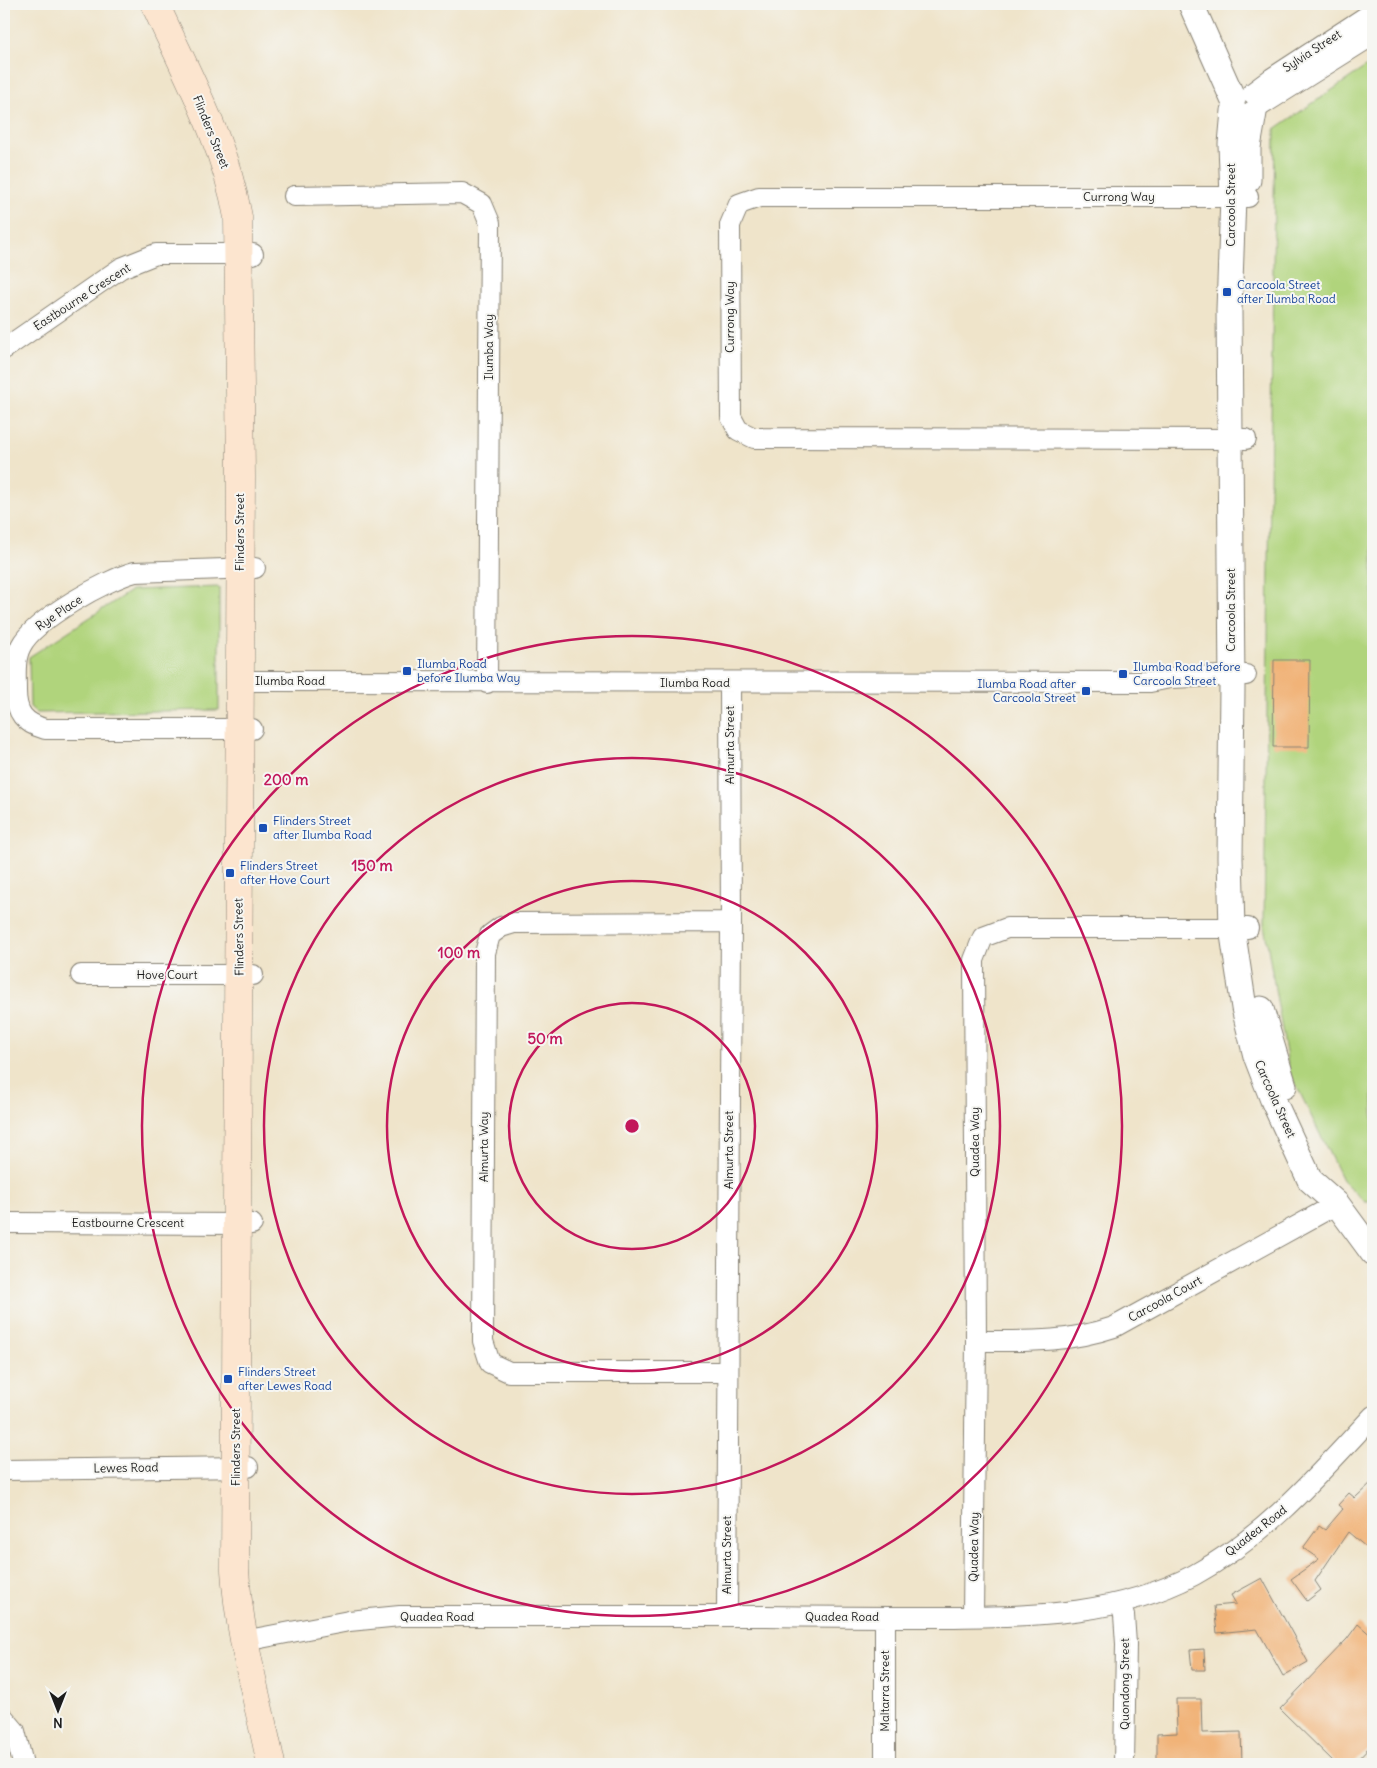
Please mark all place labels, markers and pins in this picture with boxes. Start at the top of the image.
place label: Carcoola Street after Ilumba Road [1237,277,1336,306]
marker: Carcoola Street after Ilumba Road [1221,286,1233,298]
place label: Ilumba Road before Ilumba Way [417,656,520,685]
place label: Ilumba Road before Carcoola Street [1133,659,1240,688]
marker: Ilumba Road before Ilumba Way [401,665,413,677]
marker: Ilumba Road before Carcoola Street [1117,668,1129,680]
place label: Ilumba Road after Carcoola Street [977,676,1076,705]
marker: Ilumba Road after Carcoola Street [1080,685,1092,697]
place label: Flinders Street after Ilumba Road [273,813,372,842]
marker: Flinders Street after Ilumba Road [257,822,269,834]
place label: Flinders Street after Hove Court [240,858,330,887]
marker: Flinders Street after Hove Court [224,867,236,879]
centre of rings [623,1117,641,1135]
place label: Flinders Street after Lewes Road [238,1364,332,1393]
marker: Flinders Street after Lewes Road [222,1373,234,1385]

